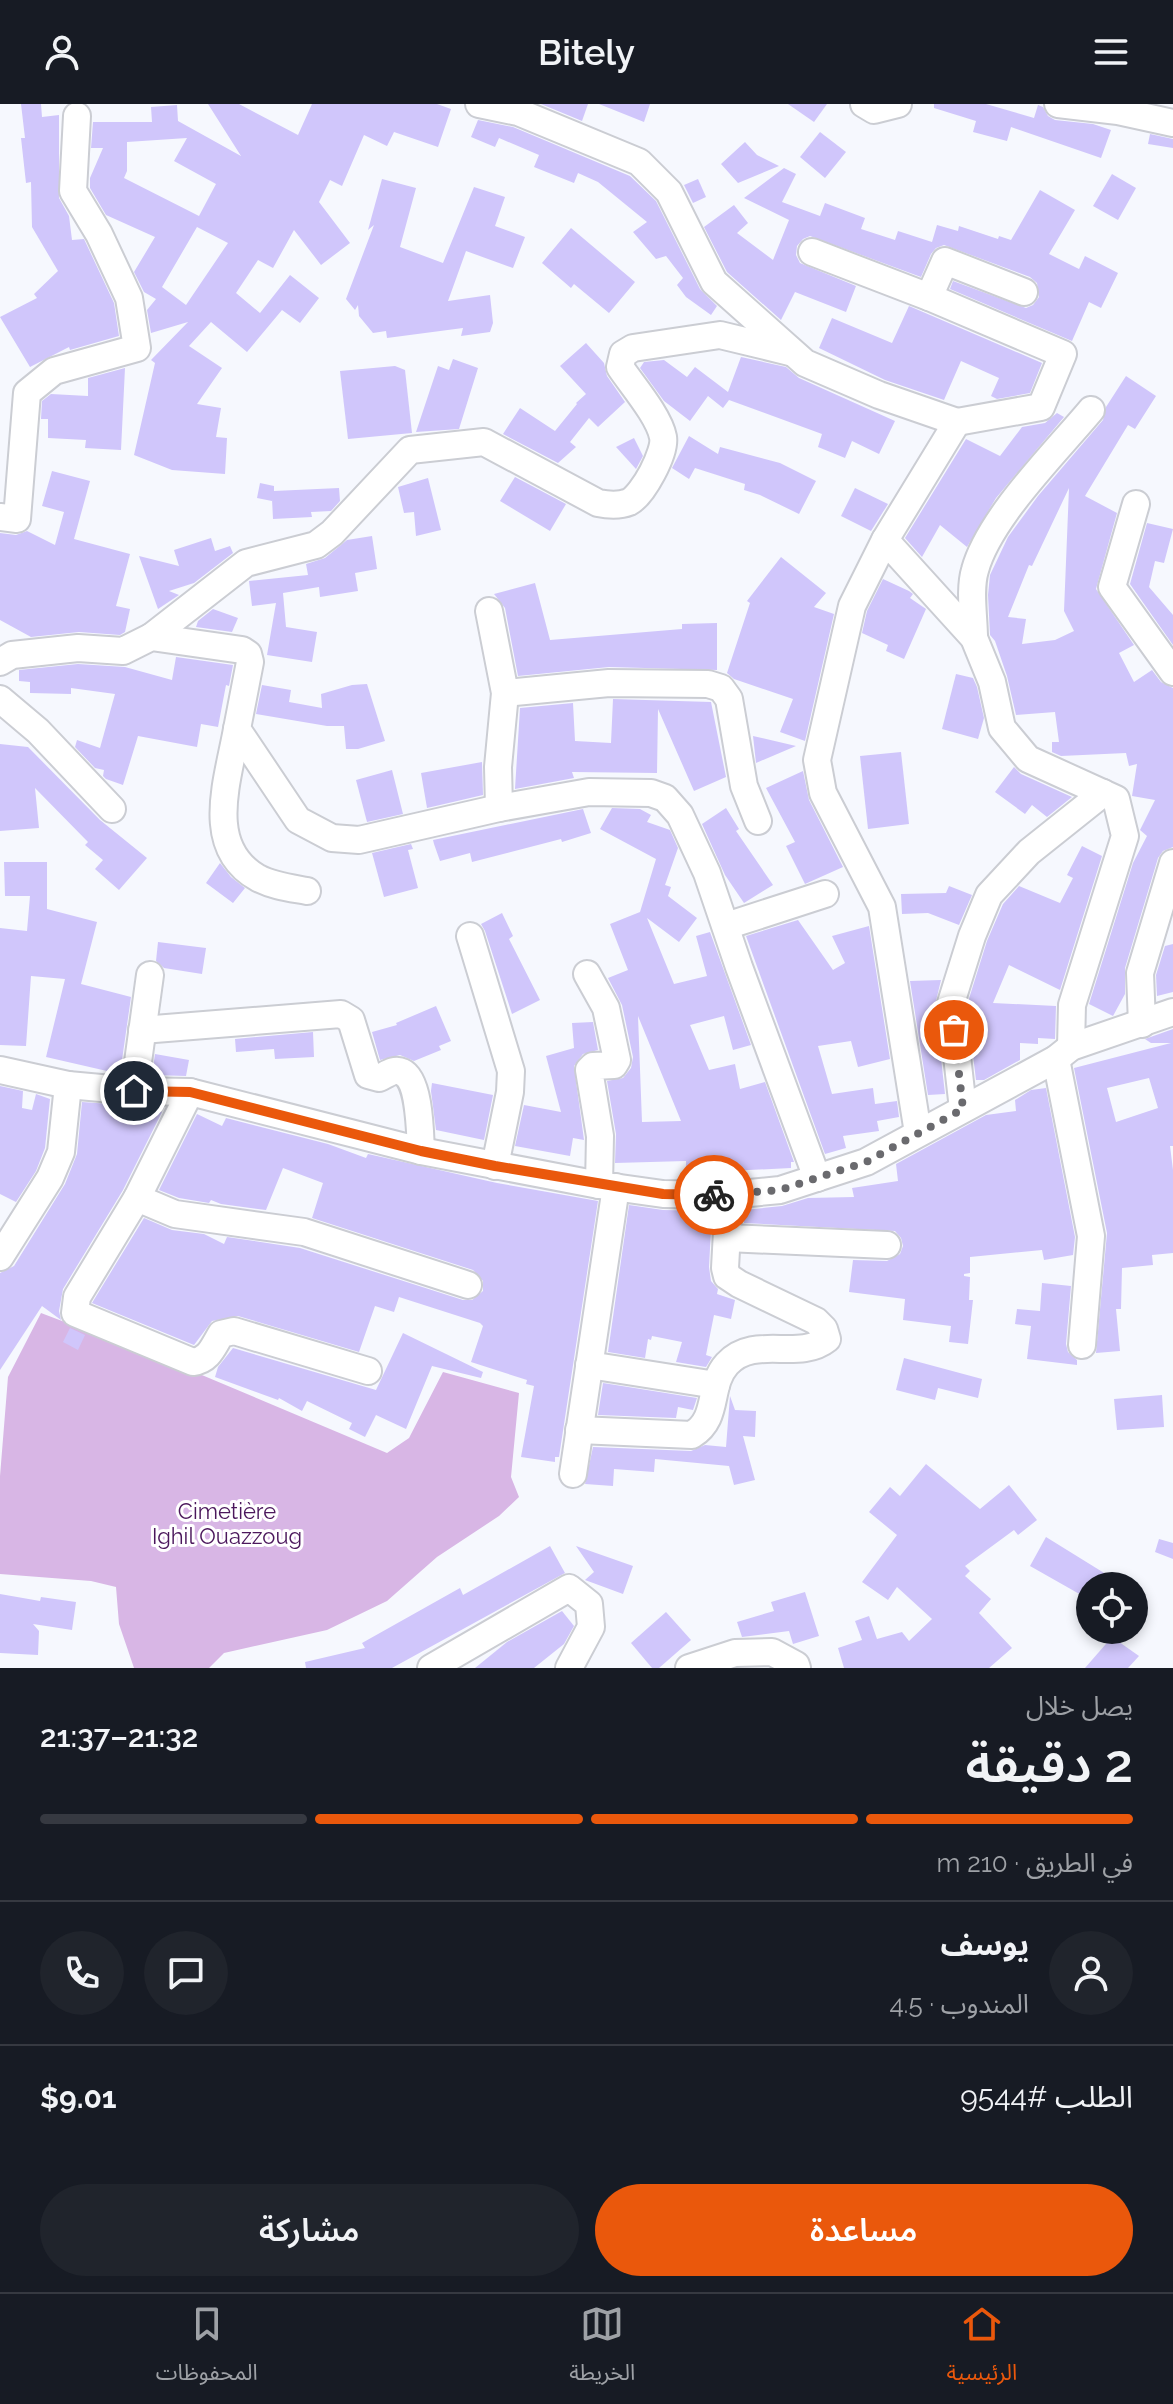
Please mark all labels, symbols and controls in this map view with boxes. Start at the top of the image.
icon: person [40,30,84,74]
icon: menu [1089,30,1133,74]
text: Bitely [538,31,635,73]
pin [920,996,988,1064]
icon: bag [932,1008,976,1052]
pin [100,1057,168,1125]
icon: home [112,1069,156,1113]
courier [674,1155,754,1235]
icon: bike [692,1173,736,1217]
park label: Cimetière Ighil Ouazzoug [152,1498,302,1549]
map controls [1076,1572,1148,1644]
button: locate [1076,1572,1148,1644]
text: يصل خلال [1026,1691,1133,1721]
text: 21:32–21:37 [40,1719,198,1754]
text: 2 دقيقة [965,1733,1133,1794]
text: في الطريق · 210 m [937,1848,1133,1878]
text: يوسف [941,1927,1029,1962]
button: phone [40,1931,124,2015]
button: chat [144,1931,228,2015]
button: person [1049,1931,1133,2015]
text: المندوب · 4.5 [889,1989,1029,2019]
text: الطلب #9544 [960,2079,1133,2114]
text: $9.01 [40,2080,117,2115]
button: مشاركة [40,2184,579,2276]
button: مساعدة [595,2184,1133,2276]
tab: المحفوظات [156,2302,258,2396]
tab: الخريطة [569,2302,635,2396]
tab: الرئيسية [947,2302,1017,2396]

